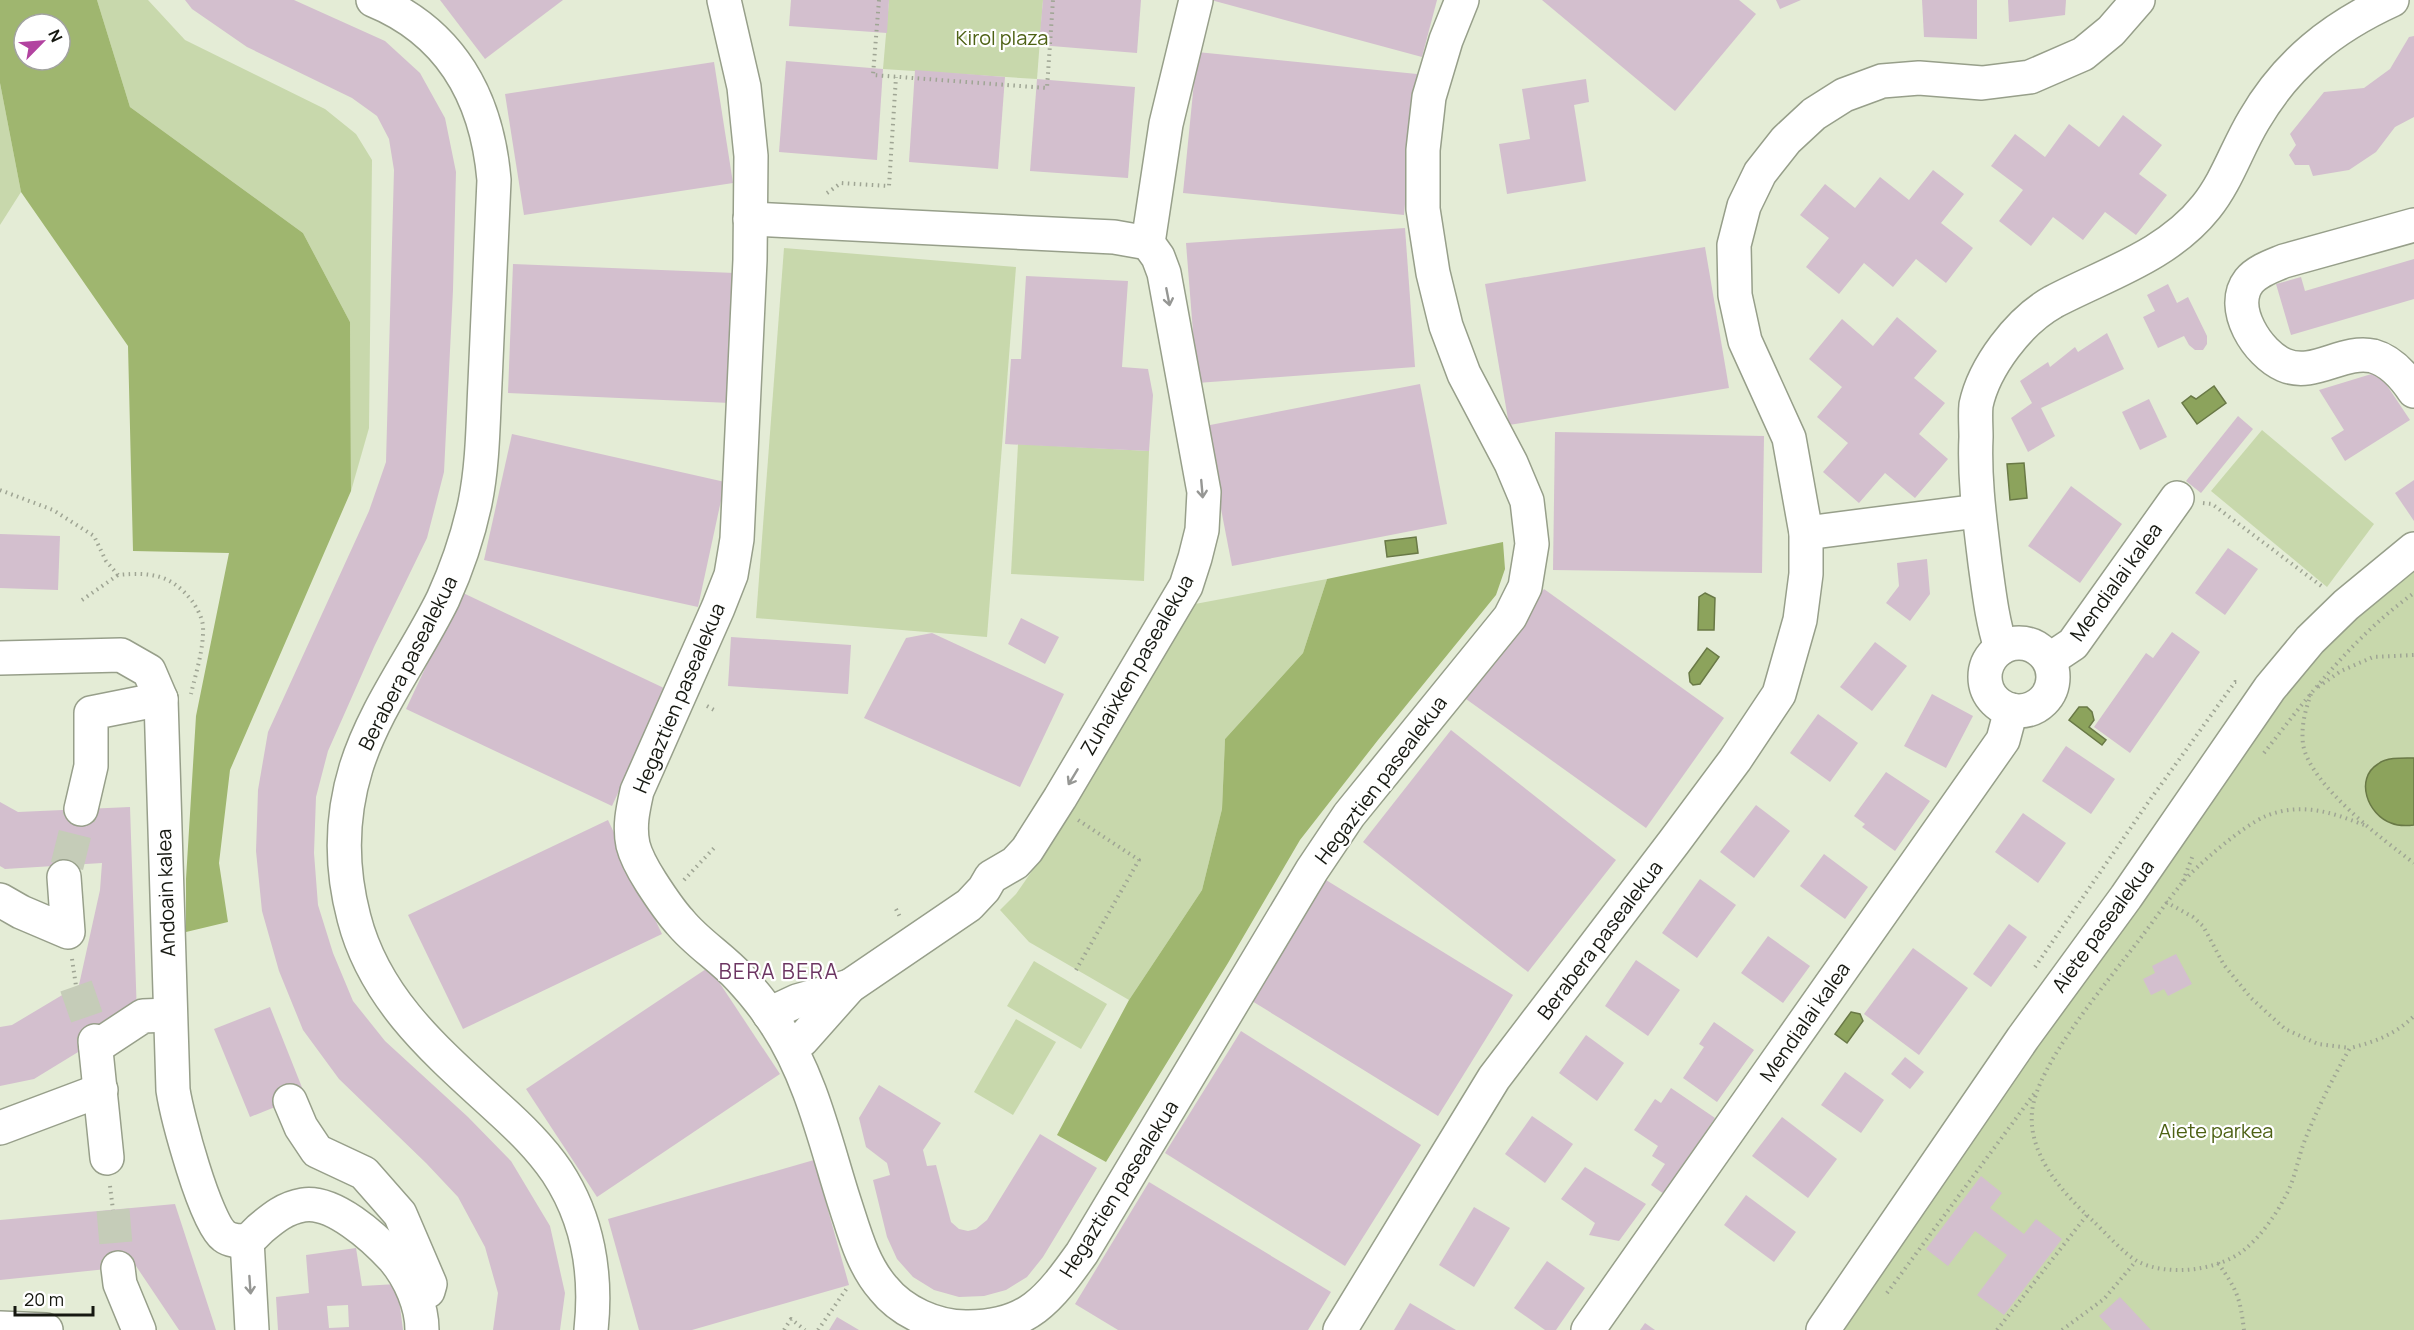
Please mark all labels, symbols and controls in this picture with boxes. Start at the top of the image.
north arrow [12,12,72,72]
park label: Kirol plaza [956,24,1048,51]
text: N [43,26,68,46]
one-way arrow [1163,287,1174,306]
one-way arrow [1197,478,1208,498]
street label: Mendialai kalea [2063,517,2168,646]
street label: Zuhaixken pasealekua [1074,569,1199,760]
street label: Berabera pasealekua [352,571,463,755]
street label: Hegaztien pasealekua [626,599,731,797]
street label: Hegaztien pasealekua [1308,690,1453,869]
one-way arrow [1067,768,1079,785]
street label: Andoain kalea [150,829,181,958]
street label: Aiete pasealekua [2045,854,2160,997]
street label: Berabera pasealekua [1531,855,1668,1025]
street label: Mendialai kalea [1753,956,1856,1087]
district label: BERA BERA [719,957,839,985]
street label: Hegaztien pasealekua [1053,1095,1184,1282]
park label: Aiete parkea [2159,1117,2273,1144]
one-way arrow [244,1275,255,1295]
scale bar [15,1279,93,1317]
text: 20 m [24,1287,64,1311]

